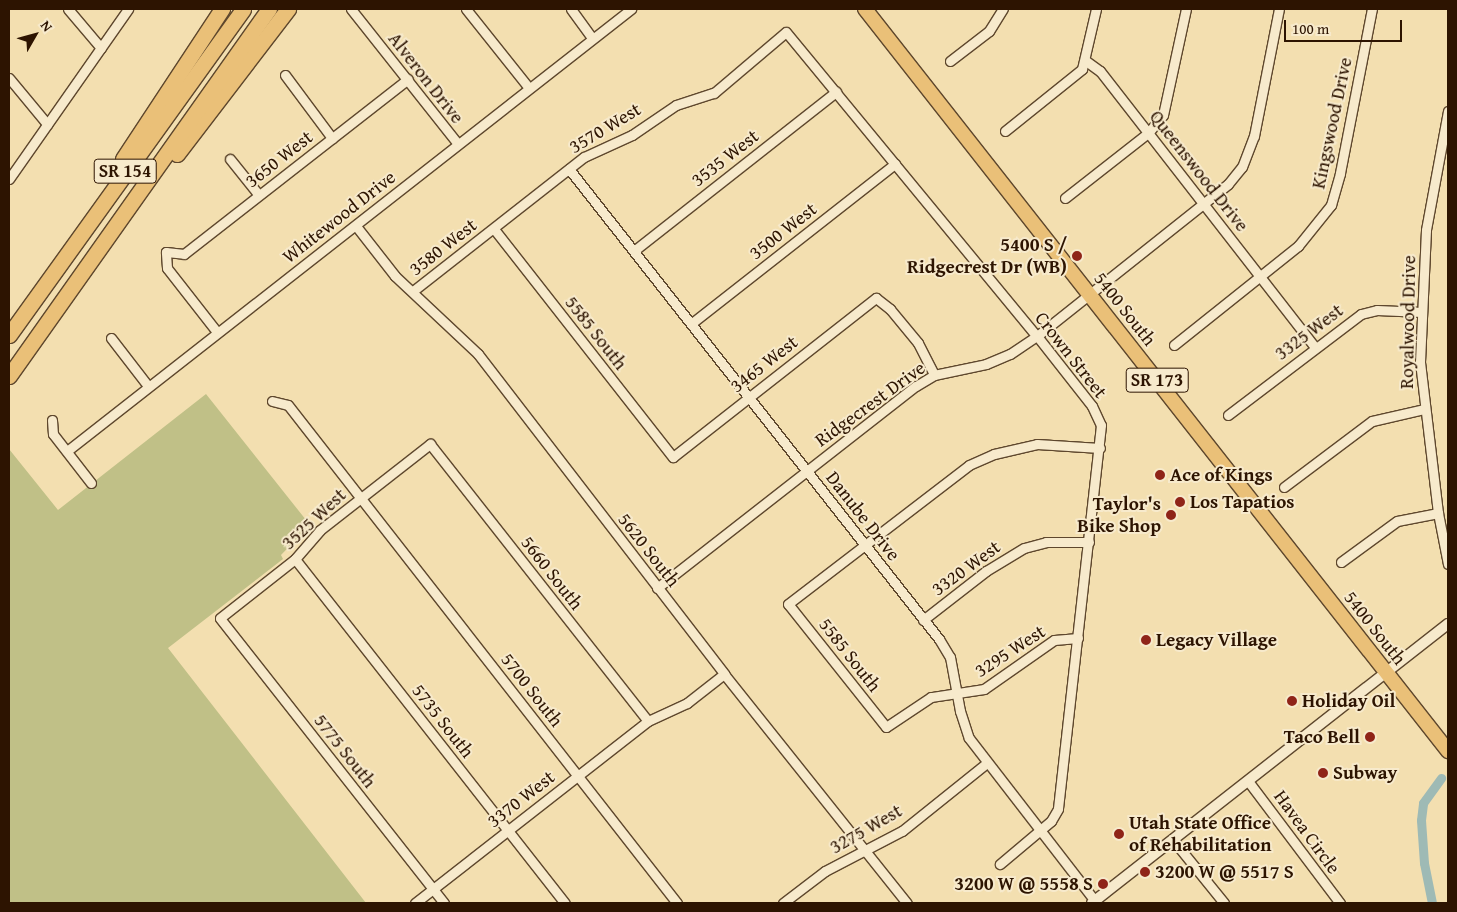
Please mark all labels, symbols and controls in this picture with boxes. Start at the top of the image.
north arrow [10,10,60,60]
scale bar [1287,10,1404,42]
text: N [36,16,58,36]
text: 100 m [1292,18,1329,39]
street label: Alveron Drive [383,28,469,128]
street label: Kingswood Drive [1307,55,1357,191]
street label: 3570 West [565,98,645,158]
street label: Queenswood Drive [1145,106,1253,236]
street label: 3535 West [687,125,763,191]
street label: 3650 West [241,126,317,192]
road number: SR 154 [92,156,158,187]
street label: Whitewood Drive [278,166,400,268]
street label: 3500 West [745,198,821,264]
street label: 3580 West [405,214,481,280]
place label: 5400 S / Ridgecrest Dr (WB) [907,234,1067,278]
marker: 5400 S / Ridgecrest Dr (WB) [1071,250,1083,262]
street label: Royalwood Drive [1395,255,1421,389]
street label: 5400 South [1089,268,1161,350]
street label: 5585 South [560,292,632,374]
street label: 3325 West [1270,299,1348,365]
street label: Crown Street [1030,307,1112,403]
street label: 3465 West [726,331,802,397]
street label: Ridgecrest Drive [810,356,930,452]
road number: SR 173 [1124,364,1190,396]
place label: Ace of Kings [1170,464,1273,486]
street label: Danube Drive [821,467,905,565]
marker: Ace of Kings [1154,469,1166,481]
street label: 3525 West [277,484,351,554]
place label: Los Tapatios [1190,491,1294,513]
place label: Taylor's Bike Shop [1077,493,1161,537]
marker: Los Tapatios [1174,496,1186,508]
street label: 5620 South [613,509,685,591]
marker: Taylor's Bike Shop [1165,509,1177,521]
street label: 5660 South [516,532,588,614]
street label: 3320 West [927,535,1005,601]
street label: 5400 South [1339,587,1411,669]
street label: 5585 South [814,614,886,696]
street label: 3295 West [971,620,1049,682]
place label: Legacy Village [1156,629,1277,651]
marker: Legacy Village [1140,634,1152,646]
street label: 5700 South [496,649,568,731]
street label: 5735 South [407,680,479,762]
place label: Holiday Oil [1302,690,1395,712]
marker: Holiday Oil [1286,695,1298,707]
street label: 5775 South [309,710,381,792]
place label: Taco Bell [1284,726,1360,748]
marker: Taco Bell [1364,731,1376,743]
place label: Subway [1333,762,1397,784]
street label: 3370 West [483,766,559,832]
marker: Subway [1317,767,1329,779]
street label: Havea Circle [1269,786,1345,878]
street label: 3275 West [826,799,906,859]
place label: Utah State Office of Rehabilitation [1129,812,1271,856]
marker: Utah State Office of Rehabilitation [1113,828,1125,840]
place label: 3200 W @ 5517 S [1155,861,1294,883]
marker: 3200 W @ 5517 S [1139,866,1151,878]
place label: 3200 W @ 5558 S [954,873,1093,895]
marker: 3200 W @ 5558 S [1097,878,1109,890]

